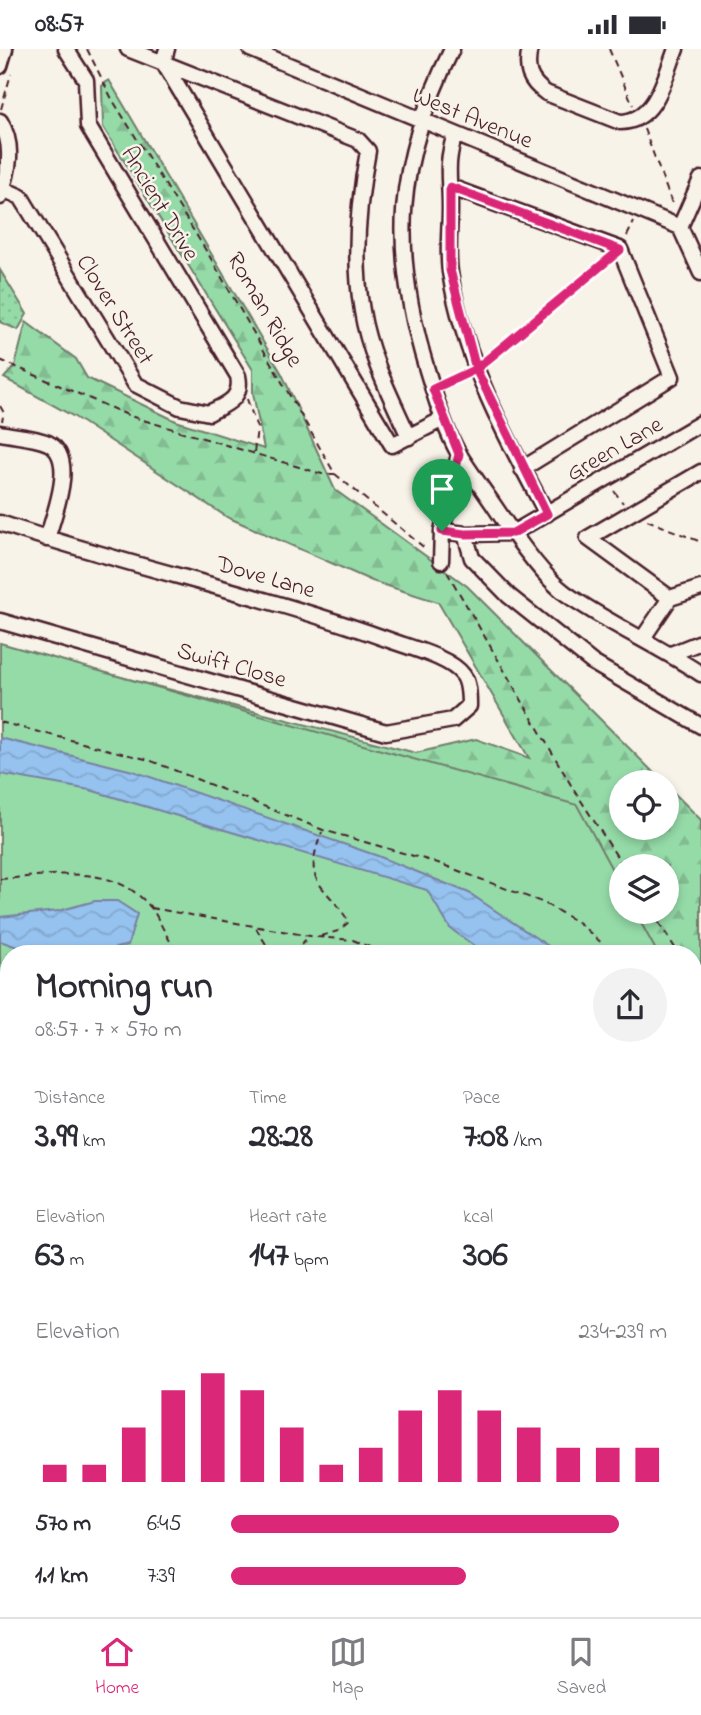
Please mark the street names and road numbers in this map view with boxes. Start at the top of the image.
street label: West Avenue [406,79,538,159]
street label: Ancient Drive [111,140,207,269]
street label: Roman Ridge [217,246,311,375]
street label: Clover Street [66,248,162,372]
street label: Green Lane [560,408,670,492]
street label: Dove Lane [211,547,319,609]
street label: Swift Close [172,634,290,699]

